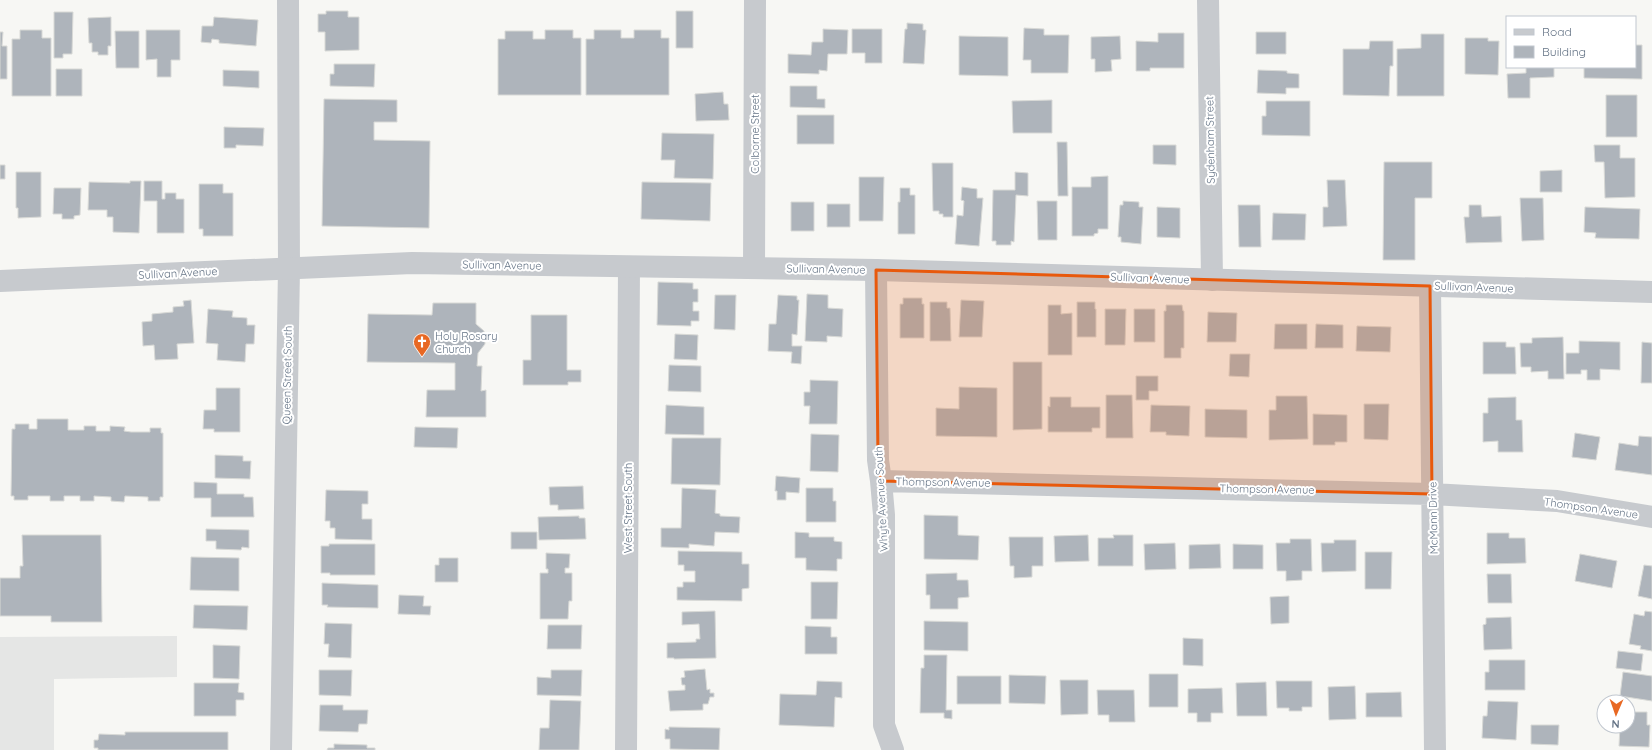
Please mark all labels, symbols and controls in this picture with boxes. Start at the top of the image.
legend [1506,16,1636,68]
text: Road [1542,24,1572,39]
text: Building [1542,44,1586,59]
street label: Colborne Street [748,94,762,174]
street label: Sydenham Street [1202,96,1218,184]
street label: Sullivan Avenue [462,257,542,273]
street label: Sullivan Avenue [786,261,866,277]
street label: Sullivan Avenue [138,264,218,282]
street label: Sullivan Avenue [1110,270,1190,286]
street label: Sullivan Avenue [1434,279,1514,295]
street label: Queen Street South [279,326,295,424]
place label: Holy Rosary Church [435,329,498,356]
church icon: Holy Rosary Church [412,332,432,357]
street label: Whyte Avenue South [871,446,891,552]
street label: West Street South [621,463,635,553]
street label: Thompson Avenue [895,474,991,490]
street label: Thompson Avenue [1219,481,1315,497]
street label: McMann Drive [1425,482,1441,554]
street label: Thompson Avenue [1543,494,1639,522]
north arrow [1596,694,1636,734]
text: N [1611,717,1620,731]

